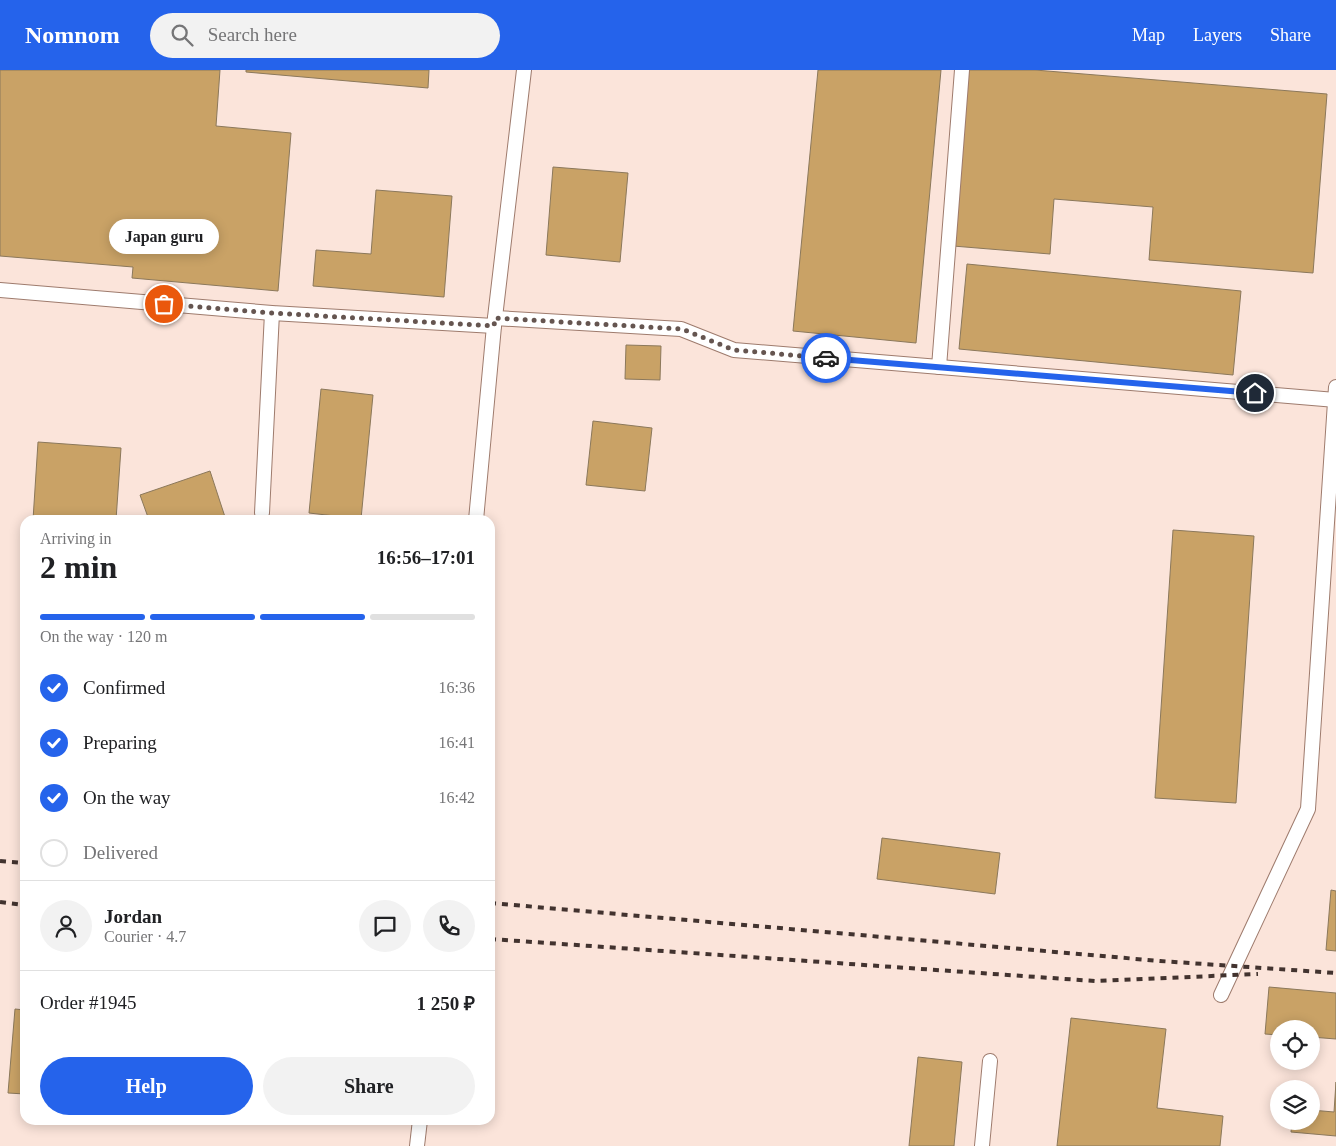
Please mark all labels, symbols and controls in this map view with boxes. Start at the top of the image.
search box [150,13,500,58]
icon: search [168,21,196,49]
text: Nomnom [25,22,120,48]
text: Search here [208,24,297,45]
text: Map [1132,25,1165,45]
text: Layers [1193,25,1242,45]
text: Share [1270,25,1311,45]
callout: Japan guru [109,219,219,254]
text: Japan guru [125,228,203,245]
pin [143,283,185,325]
icon: bag [150,290,178,318]
courier [801,333,851,383]
icon: car [812,344,840,372]
pin [1234,372,1276,414]
icon: home [1241,379,1269,407]
text: Arriving in [40,530,112,547]
text: 16:56–17:01 [377,547,475,568]
text: 2 min [40,549,117,585]
text: On the way · 120 m [40,628,168,645]
icon: check [40,674,68,702]
text: Confirmed [83,677,165,698]
text: 16:36 [439,679,475,696]
icon: check [40,729,68,757]
text: Preparing [83,732,157,753]
text: 16:41 [439,734,475,751]
icon: check [40,784,68,812]
text: On the way [83,787,171,808]
text: 16:42 [439,789,475,806]
text: Delivered [83,842,158,863]
button: person [40,900,92,952]
button: chat [359,900,411,952]
button: phone [423,900,475,952]
text: Jordan [104,906,162,927]
text: Courier · 4.7 [104,928,186,945]
text: Order #1945 [40,992,137,1013]
text: 1 250 ₽ [416,993,475,1014]
map controls [1270,1020,1320,1130]
button: locate [1270,1020,1320,1070]
button: Help [40,1057,253,1115]
button: Share [263,1057,475,1115]
button: layers [1270,1080,1320,1130]

